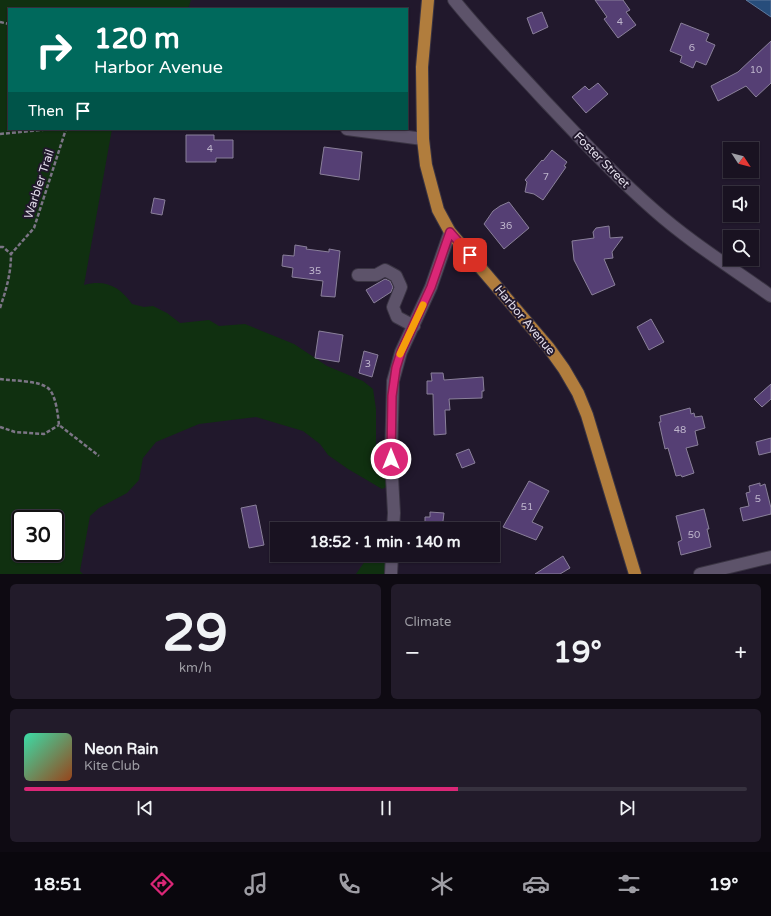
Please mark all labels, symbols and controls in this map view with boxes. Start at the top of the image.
house number: 4 [617,16,623,28]
text: 120 m [94,22,180,56]
icon: right [28,24,80,76]
house number: 6 [689,42,695,54]
text: Harbor Avenue [94,56,223,78]
house number: 10 [750,64,762,76]
icon: arrive [72,100,94,122]
text: Then [28,102,64,120]
street label: Foster Street [571,129,633,191]
north arrow [723,142,759,178]
map controls [723,142,759,266]
house number: 4 [207,143,213,155]
street label: Warbler Trail [21,148,57,220]
house number: 7 [543,171,549,183]
button: sound [723,186,759,222]
house number: 36 [500,220,512,232]
button: search [723,230,759,266]
pin [453,238,487,272]
icon: arrive [459,244,481,266]
house number: 35 [309,265,321,277]
street label: Harbor Avenue [492,283,558,358]
house number: 3 [365,358,371,370]
house number: 48 [674,424,686,436]
position arrow [370,438,412,480]
house number: 5 [755,493,761,505]
house number: 51 [521,501,533,513]
speed limit sign: 30 [12,510,64,562]
house number: 50 [688,529,700,541]
text: 18:52 · 1 min · 140 m [310,533,460,551]
text: 29 [163,602,228,665]
text: Climate [405,614,451,630]
text: 19° [553,634,602,671]
text: − [405,640,420,666]
text: + [735,640,747,666]
text: km/h [179,660,212,676]
text: Neon Rain [84,740,158,758]
text: Kite Club [84,758,140,774]
icon: previous [134,797,156,819]
icon: pause [375,797,397,819]
icon: next [616,797,638,819]
icon: directions [148,870,176,898]
icon: music [242,870,270,898]
icon: phone [335,870,363,898]
icon: climate [428,870,456,898]
icon: car [522,870,550,898]
icon: filters [615,870,643,898]
text: 18:51 [33,873,83,895]
text: 19° [709,873,738,895]

